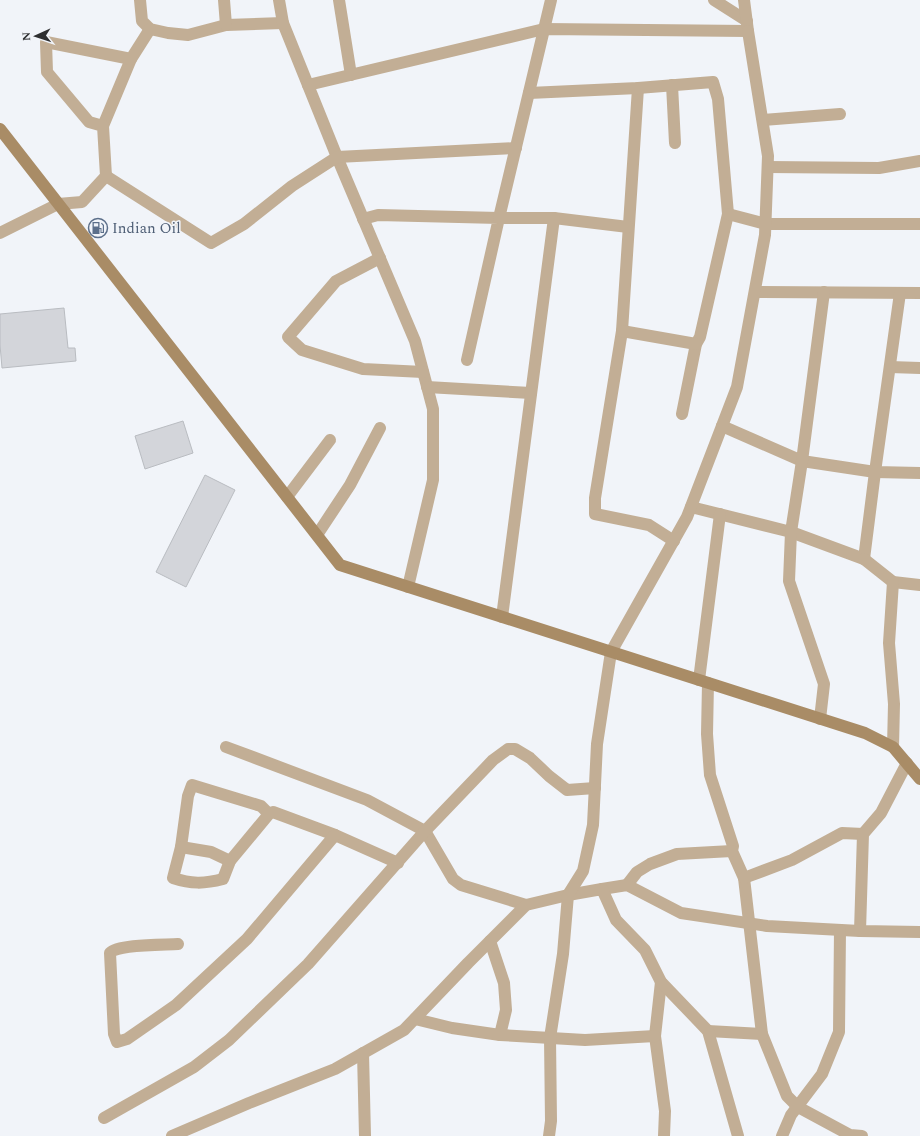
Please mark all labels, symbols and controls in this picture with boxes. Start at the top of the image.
north arrow [16,16,56,56]
text: N [18,32,35,41]
fuel station icon: Indian Oil [87,217,109,239]
place label: Indian Oil [112,217,181,240]

